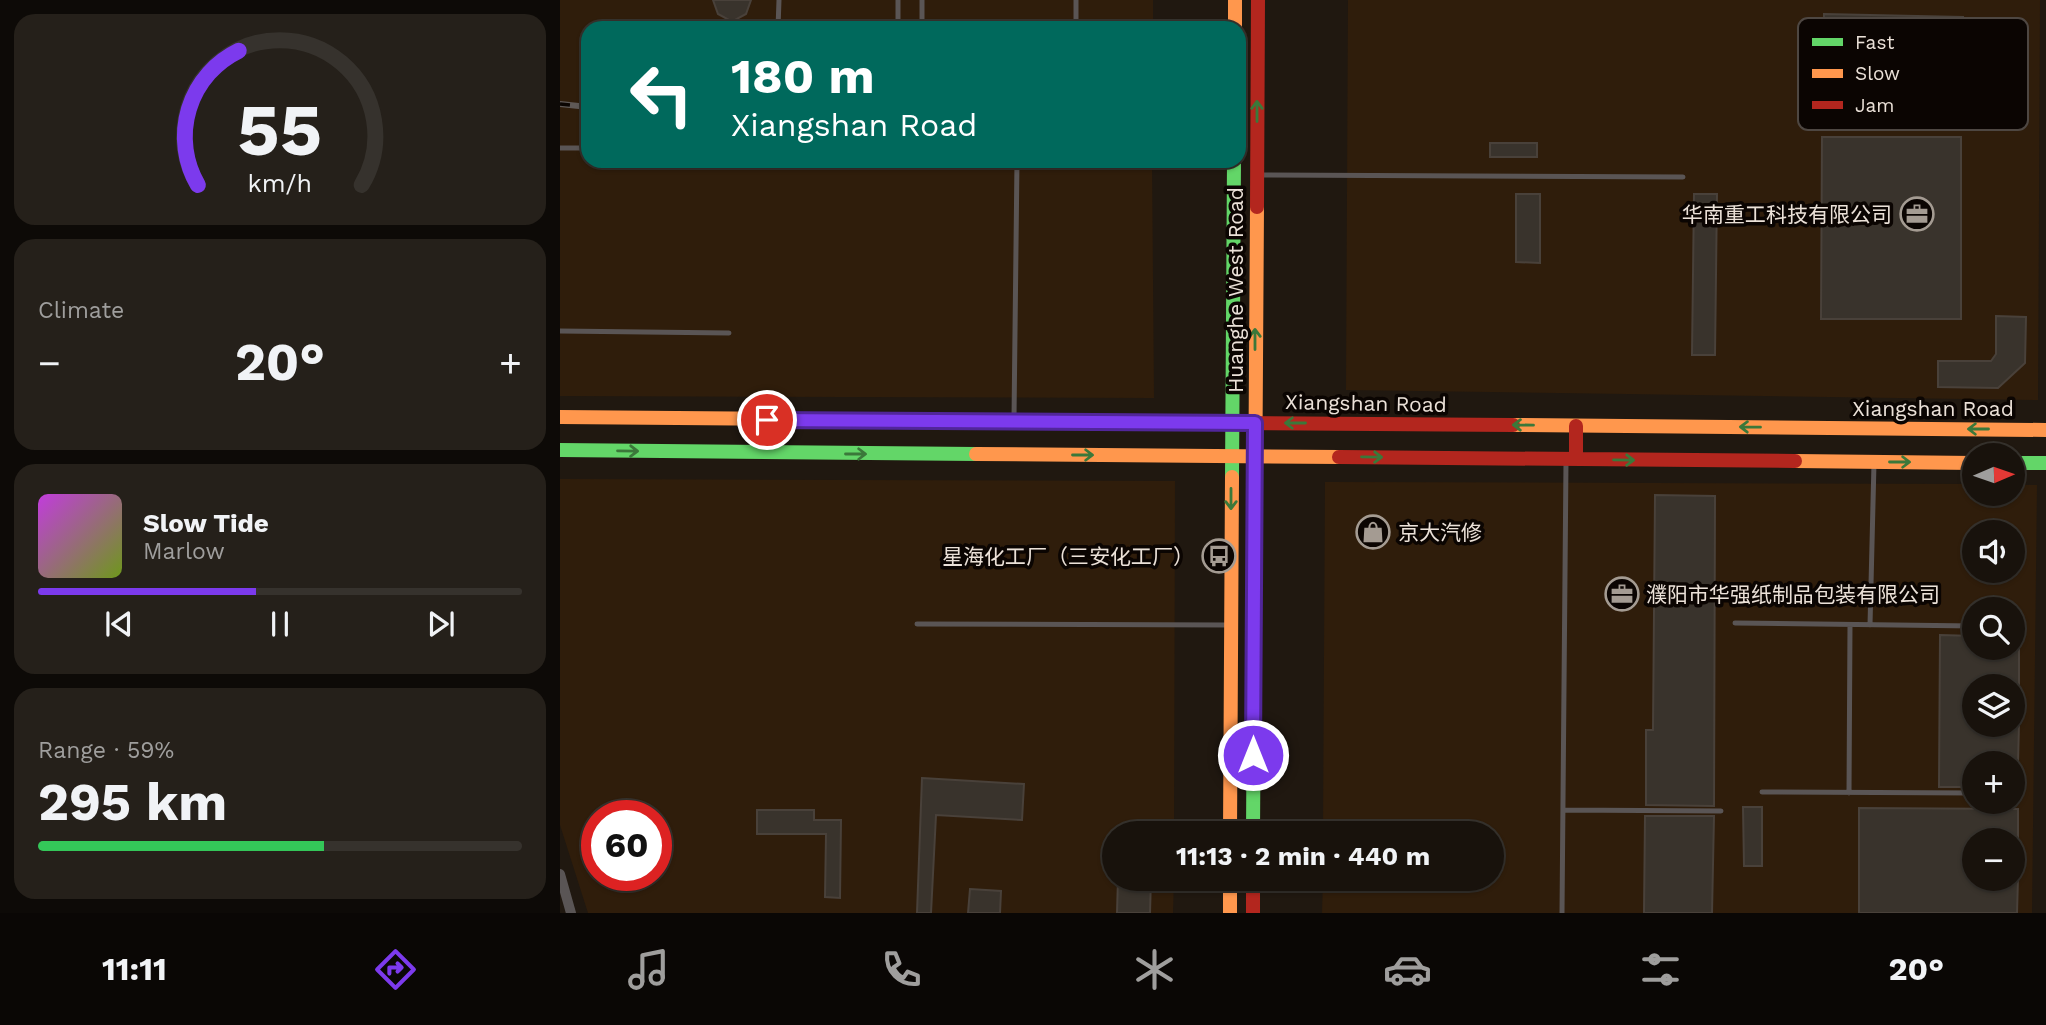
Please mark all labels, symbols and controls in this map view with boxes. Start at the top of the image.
legend [1798,18,2028,130]
text: Fast [1855,31,1894,54]
text: 180 m [731,47,875,105]
icon: left [616,49,707,140]
text: Slow [1855,62,1900,85]
text: 55 [238,88,322,174]
text: Jam [1855,94,1894,117]
one-way arrow [1250,100,1264,123]
text: Xiangshan Road [731,106,977,144]
text: km/h [248,169,312,198]
street label: Huanghe West Road [1223,187,1248,393]
office icon: 华南重工科技有限公司 [1898,195,1936,233]
place label: 华南重工科技有限公司 [1682,202,1892,227]
text: Climate [38,297,124,324]
one-way arrow [1249,328,1262,351]
text: 20° [235,332,325,393]
text: − [38,341,61,385]
text: + [499,341,522,385]
street label: Xiangshan Road [1285,389,1447,417]
pin [737,390,797,450]
street label: Xiangshan Road [1852,396,2014,421]
icon: arrive [748,401,786,439]
one-way arrow [1284,416,1307,430]
one-way arrow [1512,418,1535,432]
one-way arrow [1739,421,1762,434]
one-way arrow [1967,422,1990,436]
north arrow [1962,443,2025,506]
map controls [1962,443,2025,891]
one-way arrow [616,445,639,458]
one-way arrow [844,447,867,461]
one-way arrow [1071,448,1094,462]
one-way arrow [1360,450,1383,464]
one-way arrow [1612,453,1635,467]
one-way arrow [1888,455,1911,469]
one-way arrow [1225,487,1238,510]
text: Slow Tide [143,508,269,538]
shop icon: 京大汽修 [1354,513,1392,551]
place label: 京大汽修 [1398,520,1482,545]
button: sound [1962,520,2025,583]
bus stop icon: 星海化工厂（三安化工厂） [1200,537,1238,575]
text: Marlow [143,538,225,565]
place label: 星海化工厂（三安化工厂） [942,544,1194,569]
office icon: 濮阳市华强纸制品包装有限公司 [1603,575,1641,613]
place label: 濮阳市华强纸制品包装有限公司 [1646,582,1940,607]
button: search [1962,597,2025,660]
icon: previous [100,605,138,643]
icon: pause [261,605,299,643]
icon: next [422,605,460,643]
button: layers [1962,674,2025,737]
position arrow [1216,718,1290,792]
text: Range · 59% [38,737,174,764]
button: + [1962,751,2025,814]
text: 295 km [38,772,227,833]
speed limit sign: 60 [581,800,672,891]
button: − [1962,828,2025,891]
text: 11:13 · 2 min · 440 m [1176,841,1430,871]
icon: directions [371,945,420,994]
icon: music [624,945,673,994]
icon: phone [877,945,926,994]
icon: climate [1130,945,1179,994]
icon: car [1383,945,1432,994]
icon: filters [1636,945,1685,994]
text: 11:11 [102,950,167,988]
text: 20° [1888,950,1944,988]

